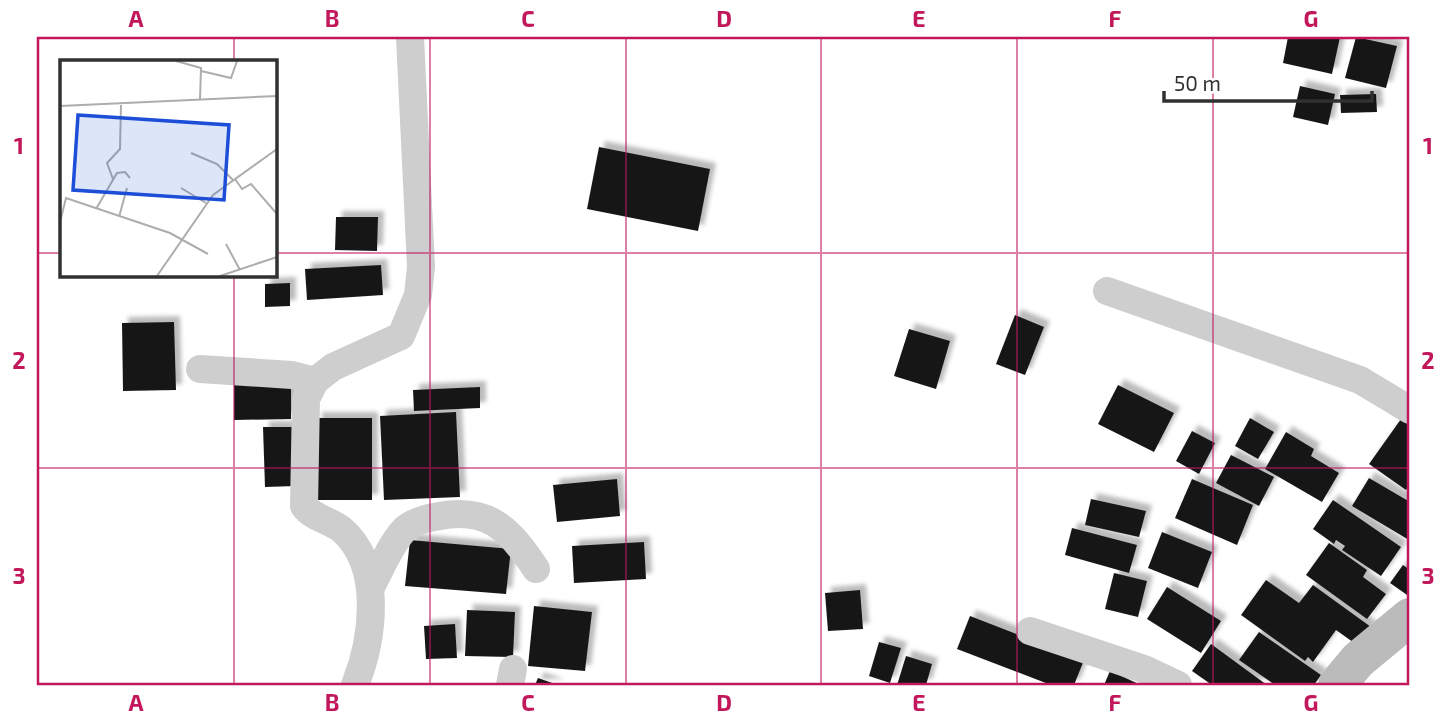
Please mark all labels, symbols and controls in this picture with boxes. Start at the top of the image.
text: A [128,4,144,32]
text: B [325,4,339,32]
text: C [521,4,535,32]
text: D [716,4,732,32]
text: E [912,4,926,32]
text: F [1109,4,1122,32]
text: G [1304,4,1318,32]
inset map [60,60,276,276]
scale bar [1164,60,1372,104]
text: 50 m [1174,70,1221,95]
text: 1 [14,131,24,159]
text: 1 [1423,131,1433,159]
text: 2 [12,346,26,374]
text: 2 [1421,346,1435,374]
text: 3 [12,561,26,589]
text: 3 [1421,561,1435,589]
text: A [128,688,144,716]
text: B [325,688,339,716]
text: C [521,688,535,716]
text: D [716,688,732,716]
text: E [912,688,926,716]
text: F [1109,688,1122,716]
text: G [1304,688,1318,716]

